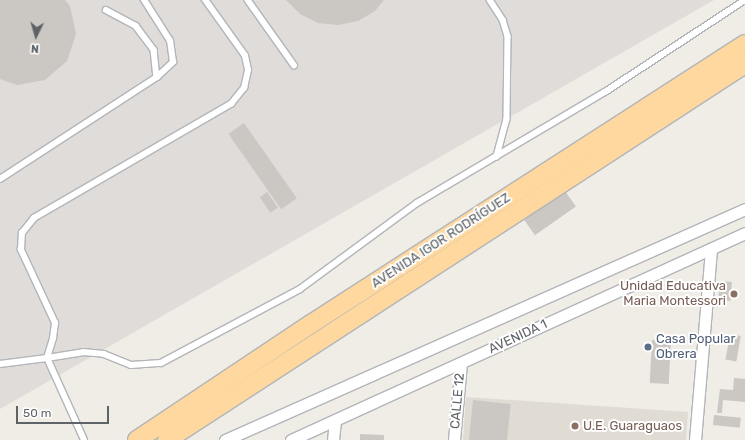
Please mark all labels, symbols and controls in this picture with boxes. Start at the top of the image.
north arrow [16,16,56,56]
text: N [30,42,39,55]
street label: AVENIDA IGOR RODRÍGUEZ [369,190,513,292]
place label: Unidad Educativa Maria Montessori [620,279,726,310]
marker: Unidad Educativa Maria Montessori [729,289,739,299]
street label: AVENIDA 1 [486,317,550,357]
place label: Casa Popular Obrera [656,332,735,363]
marker: Casa Popular Obrera [643,342,653,352]
street label: CALLE 12 [448,372,468,430]
scale bar [18,398,111,424]
text: 50 m [23,406,51,420]
place label: U.E. Guaraguaos [583,418,682,434]
marker: U.E. Guaraguaos [570,421,580,431]

